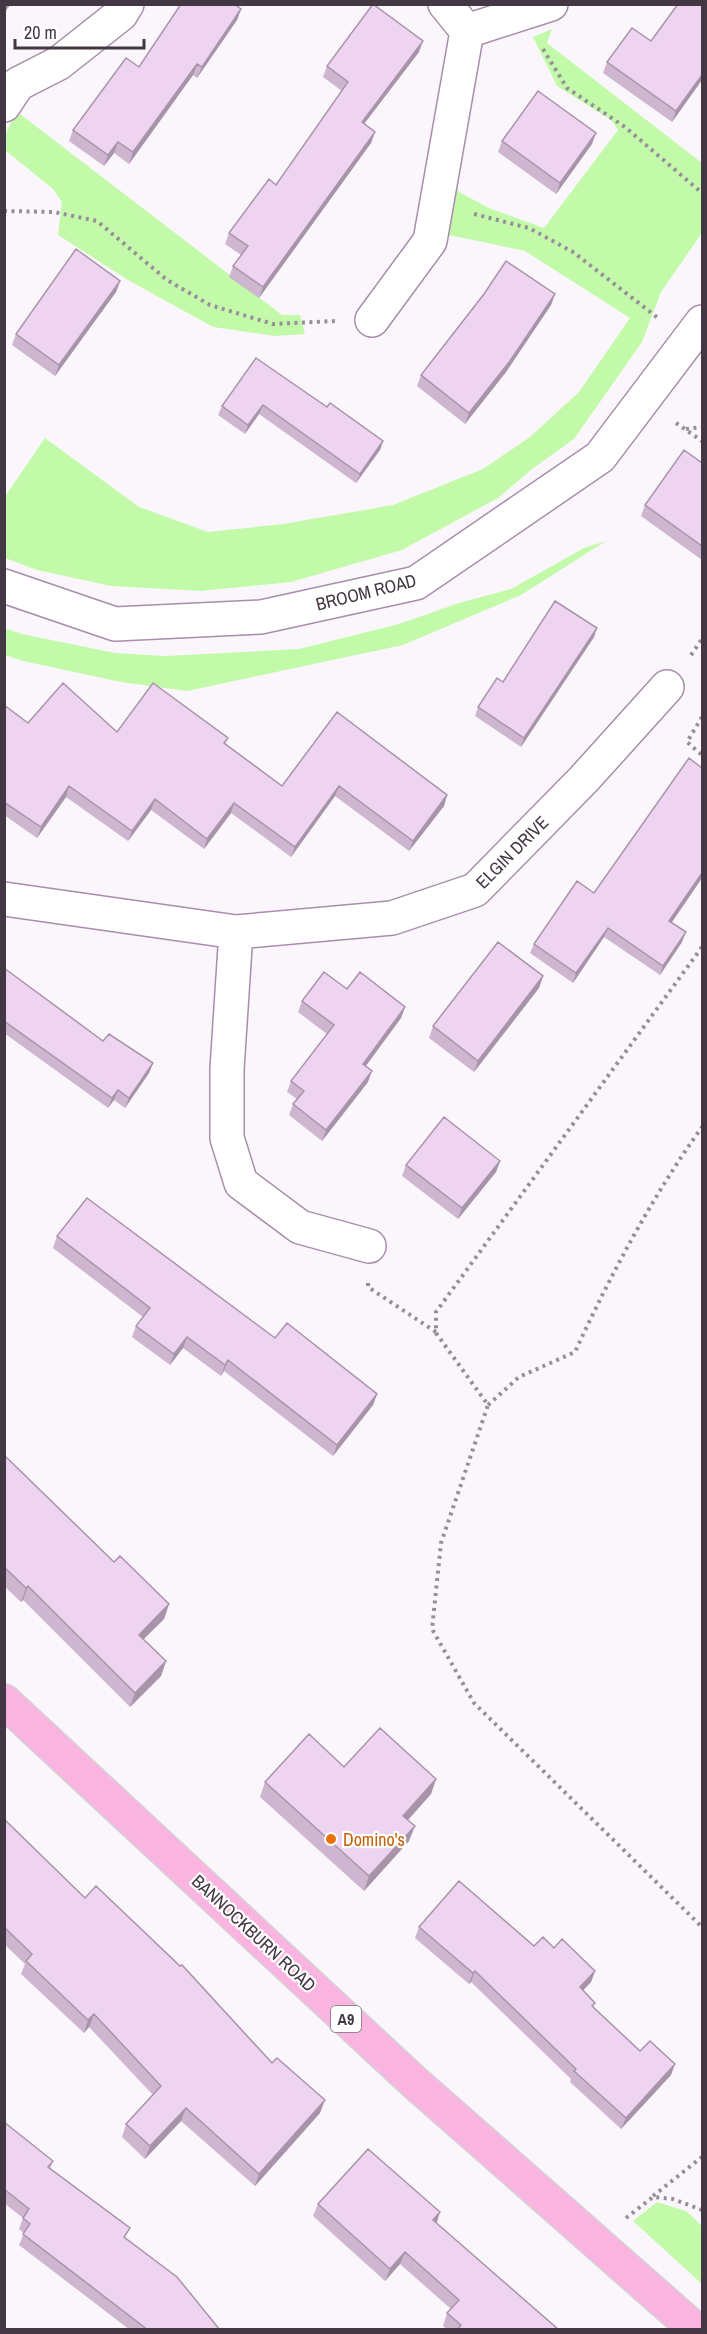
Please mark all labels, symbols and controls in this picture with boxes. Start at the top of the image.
scale bar [15,12,144,50]
text: 20 m [24,20,57,45]
street label: BROOM ROAD [313,567,419,617]
street label: ELGIN DRIVE [470,810,554,894]
place label: Domino's [343,1827,405,1852]
marker: Domino's [324,1832,338,1846]
street label: BANNOCKBURN ROAD [186,1869,322,1997]
road number: A9 [331,2006,361,2032]

